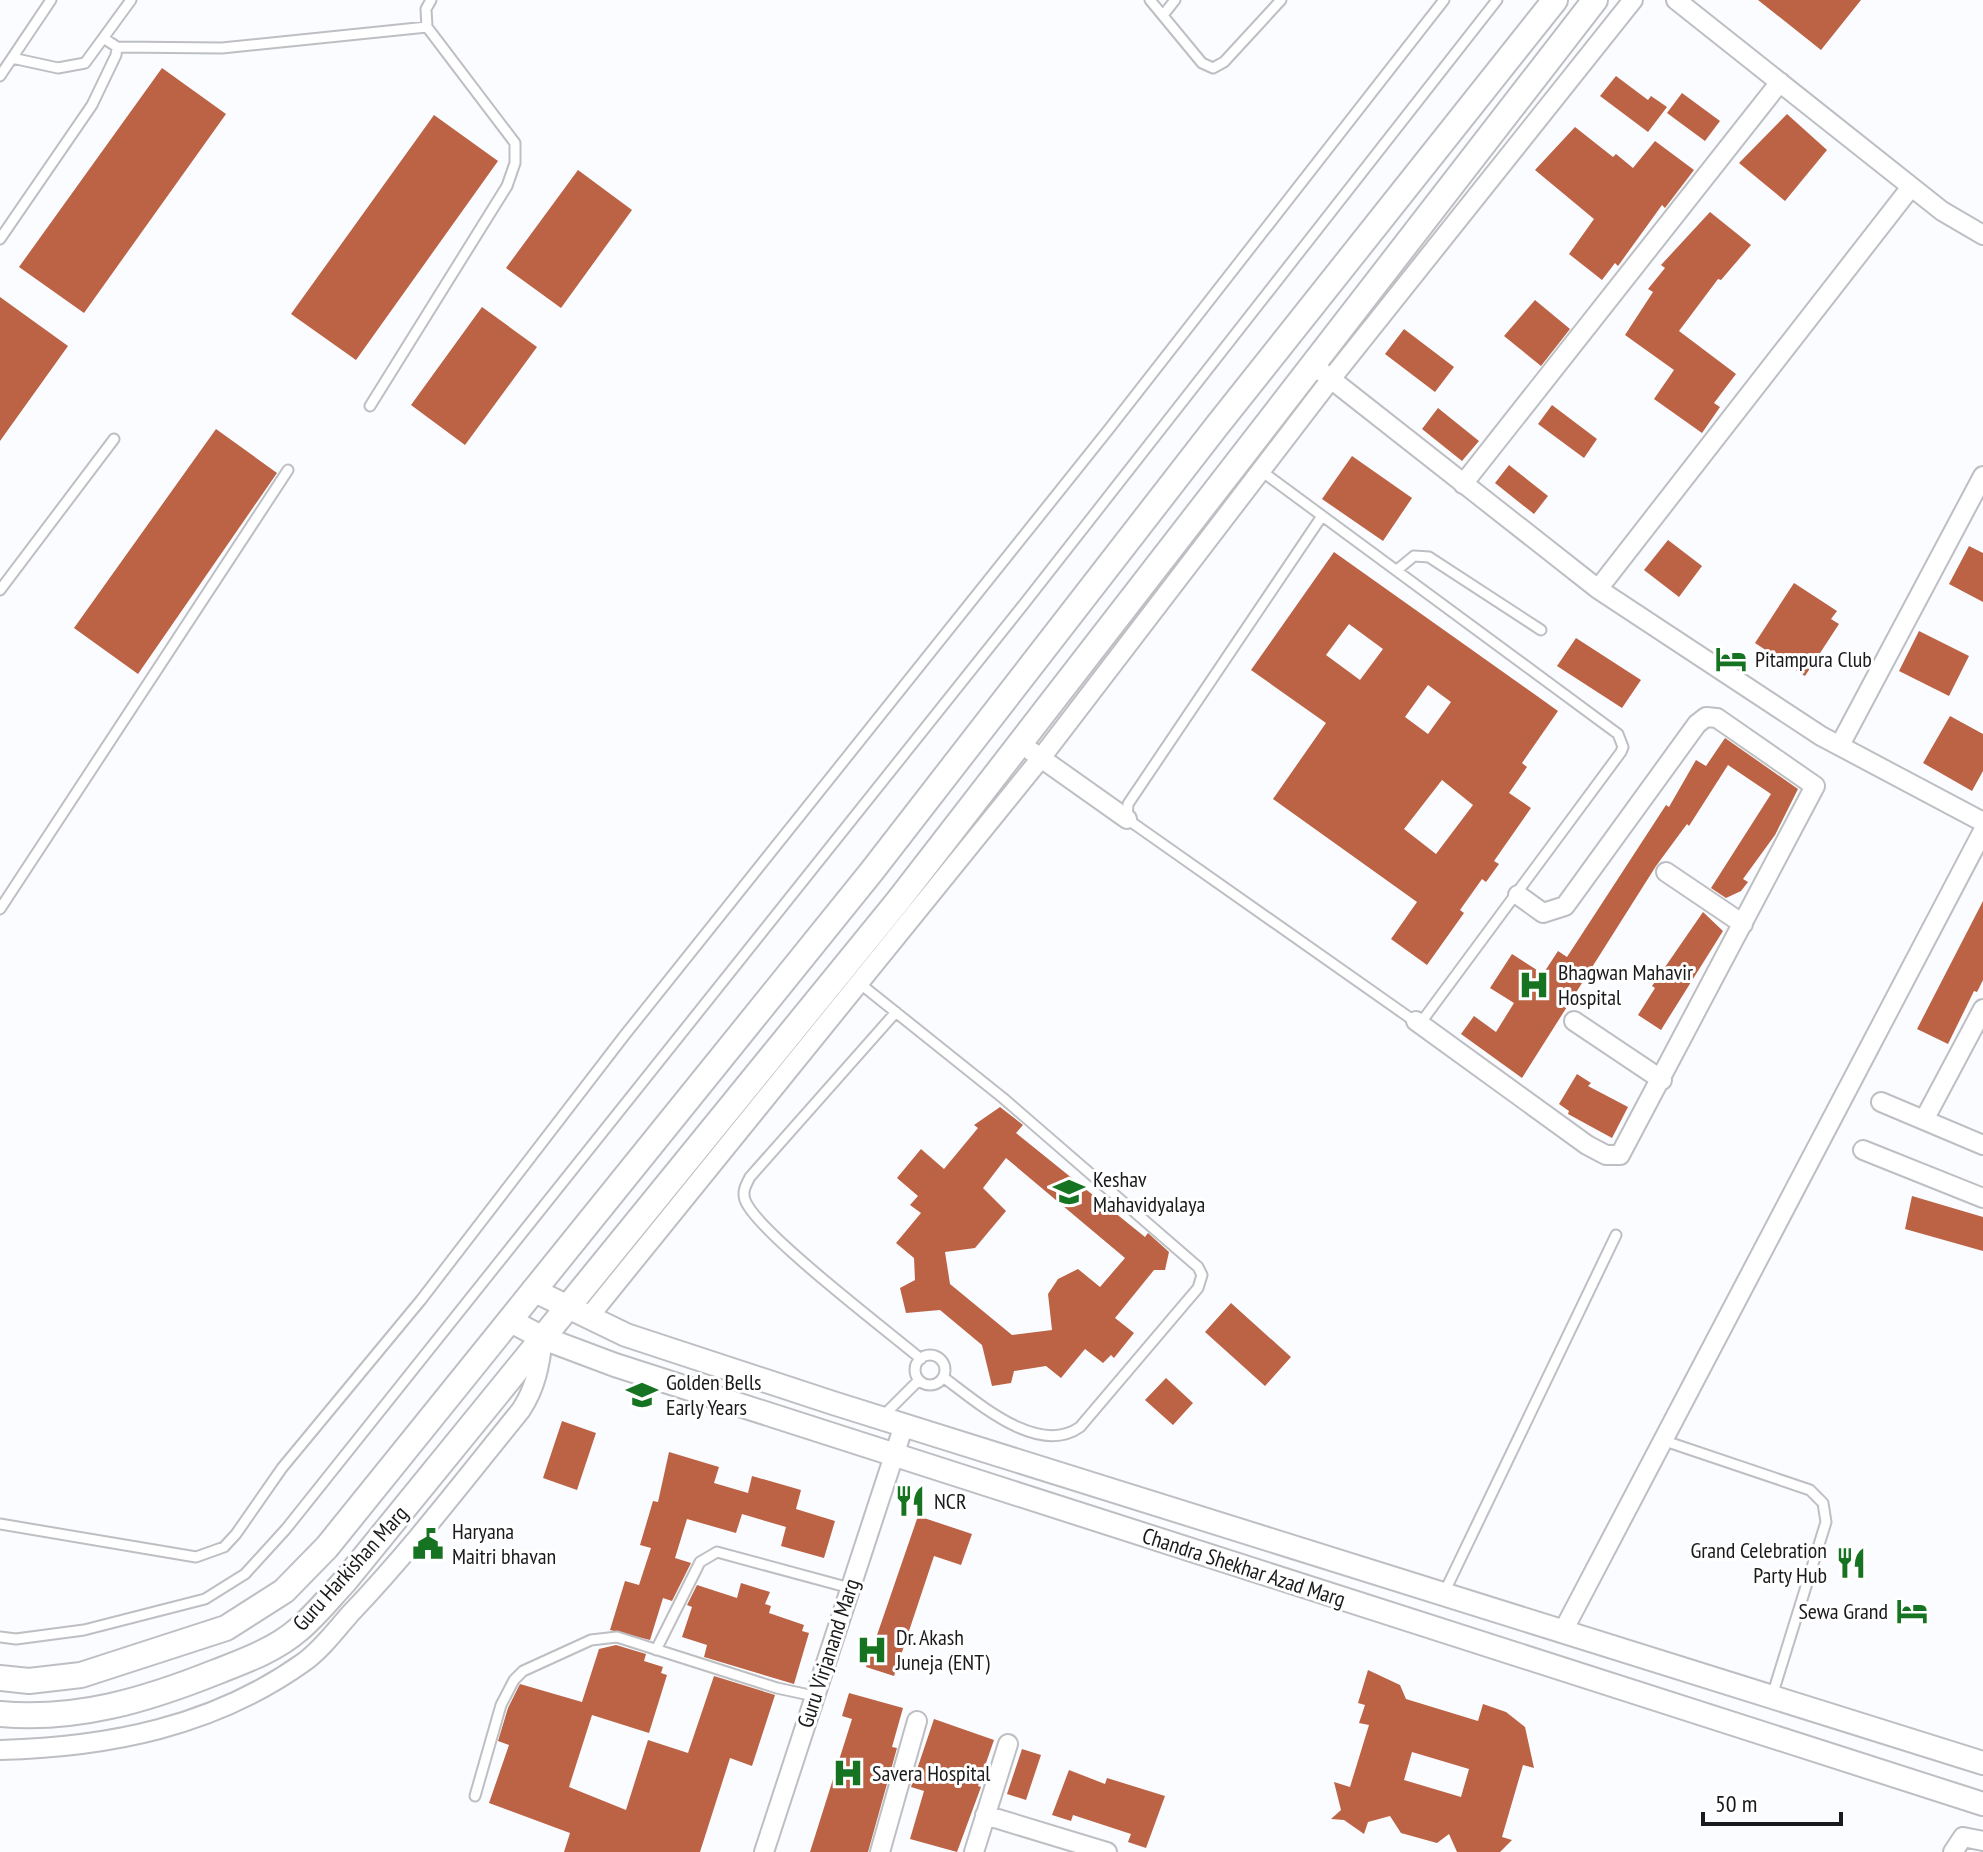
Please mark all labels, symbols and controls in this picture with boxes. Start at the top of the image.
hotel icon: Pitampura Club [1714,642,1748,676]
place label: Pitampura Club [1755,645,1872,673]
place label: Bhagwan Mahavir Hospital [1558,958,1693,1011]
hospital icon: Bhagwan Mahavir Hospital [1517,968,1551,1002]
place label: Keshav Mahavidyalaya [1093,1165,1205,1218]
school or university icon: Keshav Mahavidyalaya [1052,1175,1086,1209]
place label: Golden Bells Early Years [666,1368,762,1421]
school or university icon: Golden Bells Early Years [625,1378,659,1412]
restaurant icon: NCR [893,1484,927,1518]
place label: NCR [934,1487,966,1515]
street label: Guru Harkishan Marg [286,1499,414,1637]
place label: Haryana Maitri bhavan [452,1517,556,1570]
street label: Chandra Shekhar Azad Marg [1139,1521,1349,1613]
public building icon: Haryana Maitri bhavan [411,1527,445,1561]
place label: Grand Celebration Party Hub [1690,1536,1827,1589]
restaurant icon: Grand Celebration Party Hub [1834,1546,1868,1580]
street label: Guru Virjanand Marg [791,1575,865,1731]
hotel icon: Sewa Grand [1895,1594,1929,1628]
place label: Sewa Grand [1798,1597,1888,1625]
place label: Dr. Akash Juneja (ENT) [895,1623,990,1676]
hospital icon: Dr. Akash Juneja (ENT) [855,1633,889,1667]
hospital icon: Savera Hospital [831,1756,865,1790]
place label: Savera Hospital [872,1759,991,1787]
scale bar [1703,1776,1841,1826]
text: 50 m [1715,1788,1757,1819]

